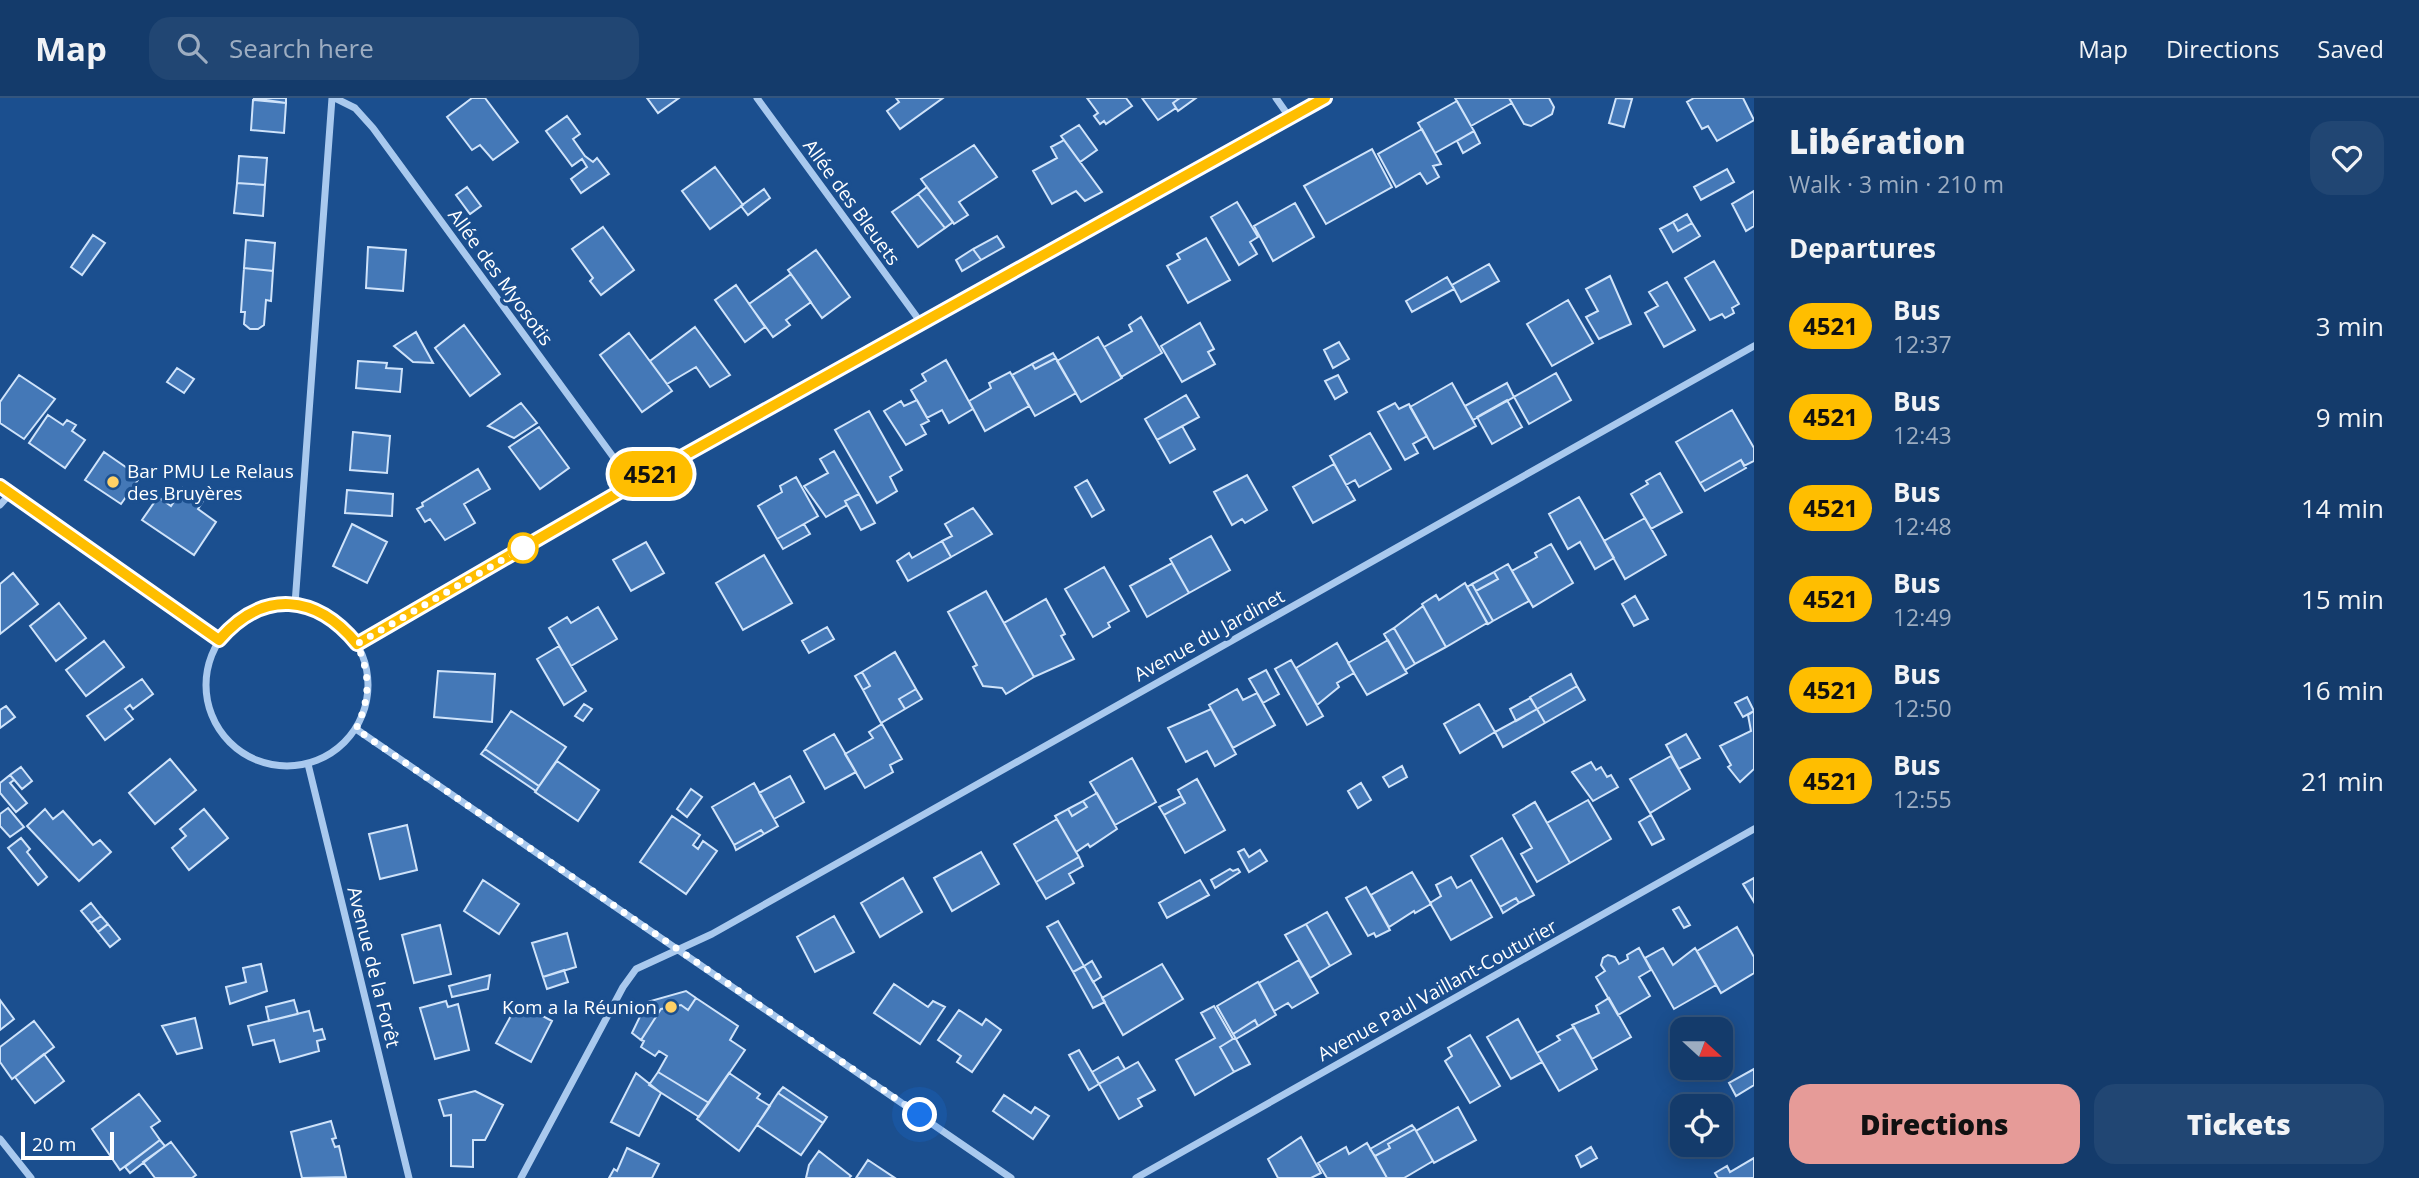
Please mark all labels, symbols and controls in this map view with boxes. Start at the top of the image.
search box [149,17,639,80]
text: Map [35,26,107,71]
icon: search [173,29,211,67]
text: Search here [229,30,374,66]
text: Map [2078,32,2128,65]
text: Directions [2166,32,2279,65]
text: Saved [2317,32,2384,65]
text: Libération [1789,119,1966,164]
button: heart [2310,121,2384,195]
street label: Allée des Bleuets [797,134,907,270]
text: Walk · 3 min · 210 m [1789,168,2004,200]
street label: Allée des Myosotis [442,203,560,351]
text: Departures [1789,230,1936,266]
text: Bus [1893,292,1940,328]
text: 3 min [2316,308,2384,344]
text: 4521 [1803,309,1858,342]
text: 12:37 [1893,328,1952,360]
text: Bus [1893,383,1940,419]
text: 9 min [2316,399,2384,435]
text: 4521 [1803,400,1858,433]
text: 12:43 [1893,419,1952,451]
line badge: 4521 [602,451,700,497]
text: 4521 [624,457,678,490]
place label: Bar PMU Le Relaus des Bruyères [127,458,294,506]
marker: Bar PMU Le Relaus des Bruyères [105,474,121,490]
text: Bus [1893,474,1940,510]
text: 14 min [2301,490,2384,526]
text: 4521 [1803,491,1858,524]
text: 12:48 [1893,510,1952,542]
unlabelled marker [508,533,538,563]
text: Bus [1893,565,1940,601]
text: 15 min [2301,581,2384,617]
text: 4521 [1803,582,1858,615]
street label: Avenue du Jardinet [1129,583,1289,687]
text: 12:49 [1893,601,1952,633]
text: Bus [1893,656,1940,692]
text: 16 min [2301,672,2384,708]
text: 4521 [1803,673,1858,706]
text: 12:50 [1893,692,1952,724]
text: Bus [1893,747,1940,783]
text: 21 min [2301,763,2384,799]
text: 4521 [1803,764,1858,797]
text: 12:55 [1893,783,1952,815]
street label: Avenue de la Forêt [341,884,407,1050]
street label: Avenue Paul Vaillant-Couturier [1312,913,1562,1067]
place label: Kom a la Réunion [502,994,657,1020]
marker: Kom a la Réunion [663,999,679,1015]
north arrow [1670,1017,1732,1080]
map controls [1670,1017,1733,1157]
button: Directions [1789,1084,2080,1164]
button: Tickets [2094,1084,2384,1164]
button: locate [1670,1094,1733,1157]
your location [902,1097,937,1132]
scale bar [21,1129,114,1161]
text: 20 m [32,1131,76,1157]

